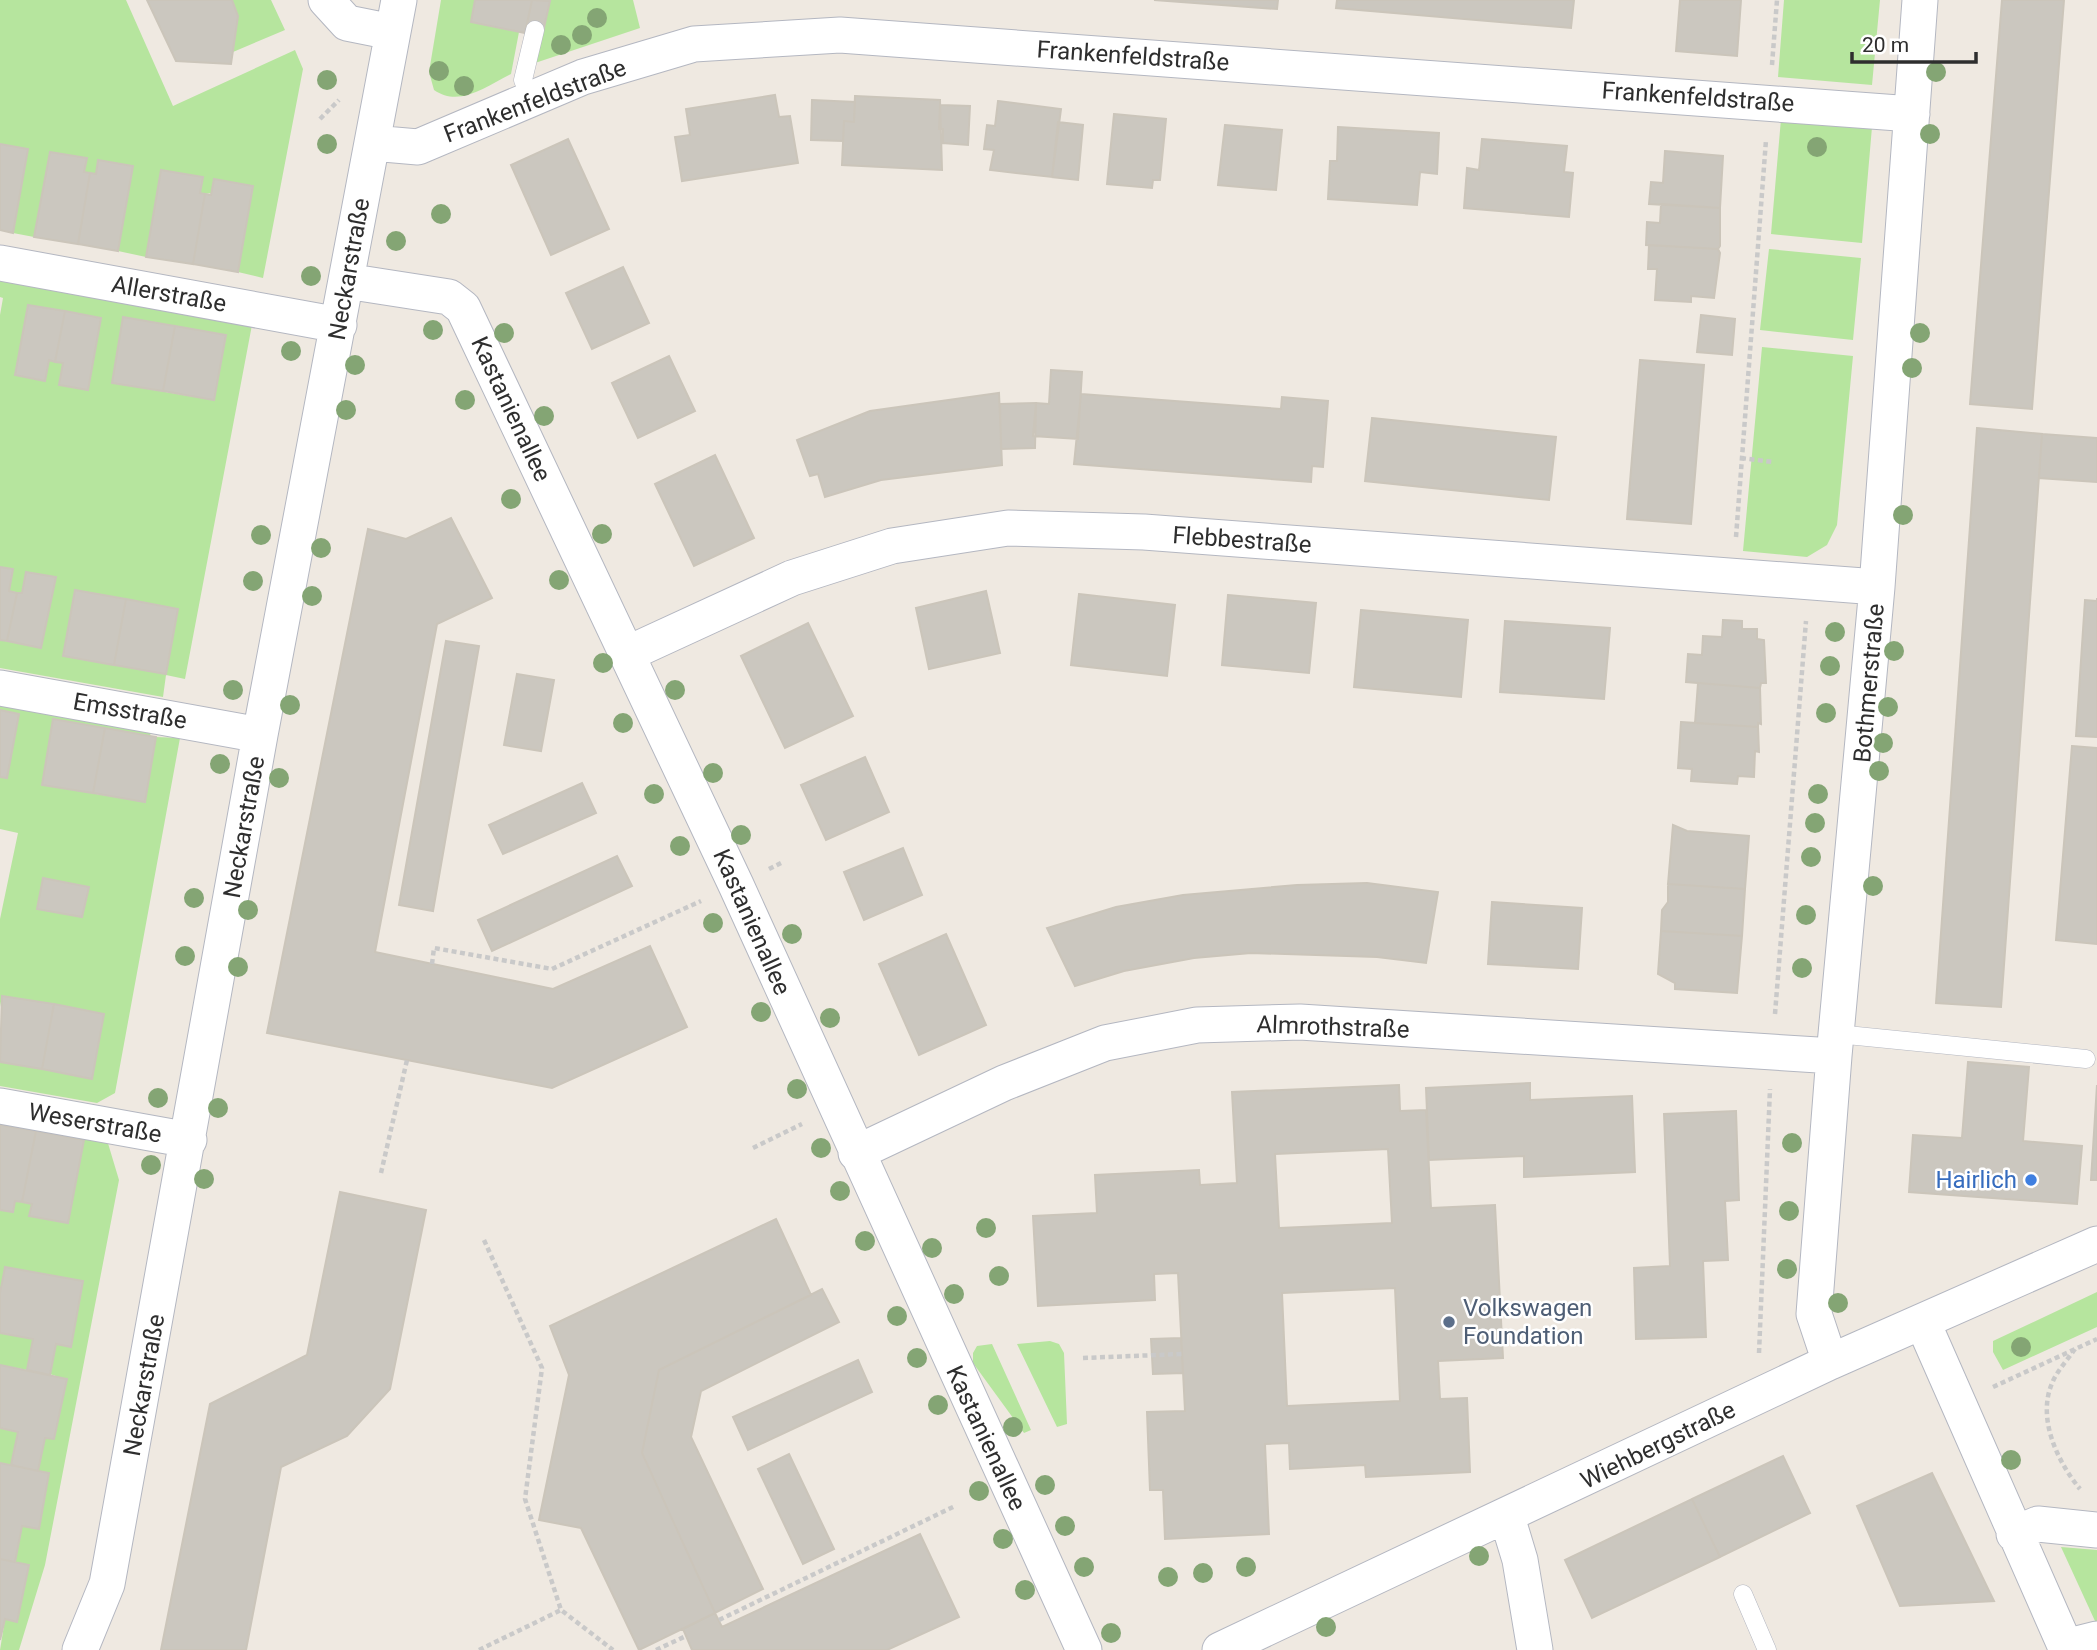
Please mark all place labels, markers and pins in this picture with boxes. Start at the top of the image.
place label: Hairlich [1935,1166,2017,1194]
marker: Hairlich [2023,1172,2039,1188]
place label: Volkswagen Foundation [1463,1294,1592,1350]
marker: Volkswagen Foundation [1441,1314,1457,1330]

